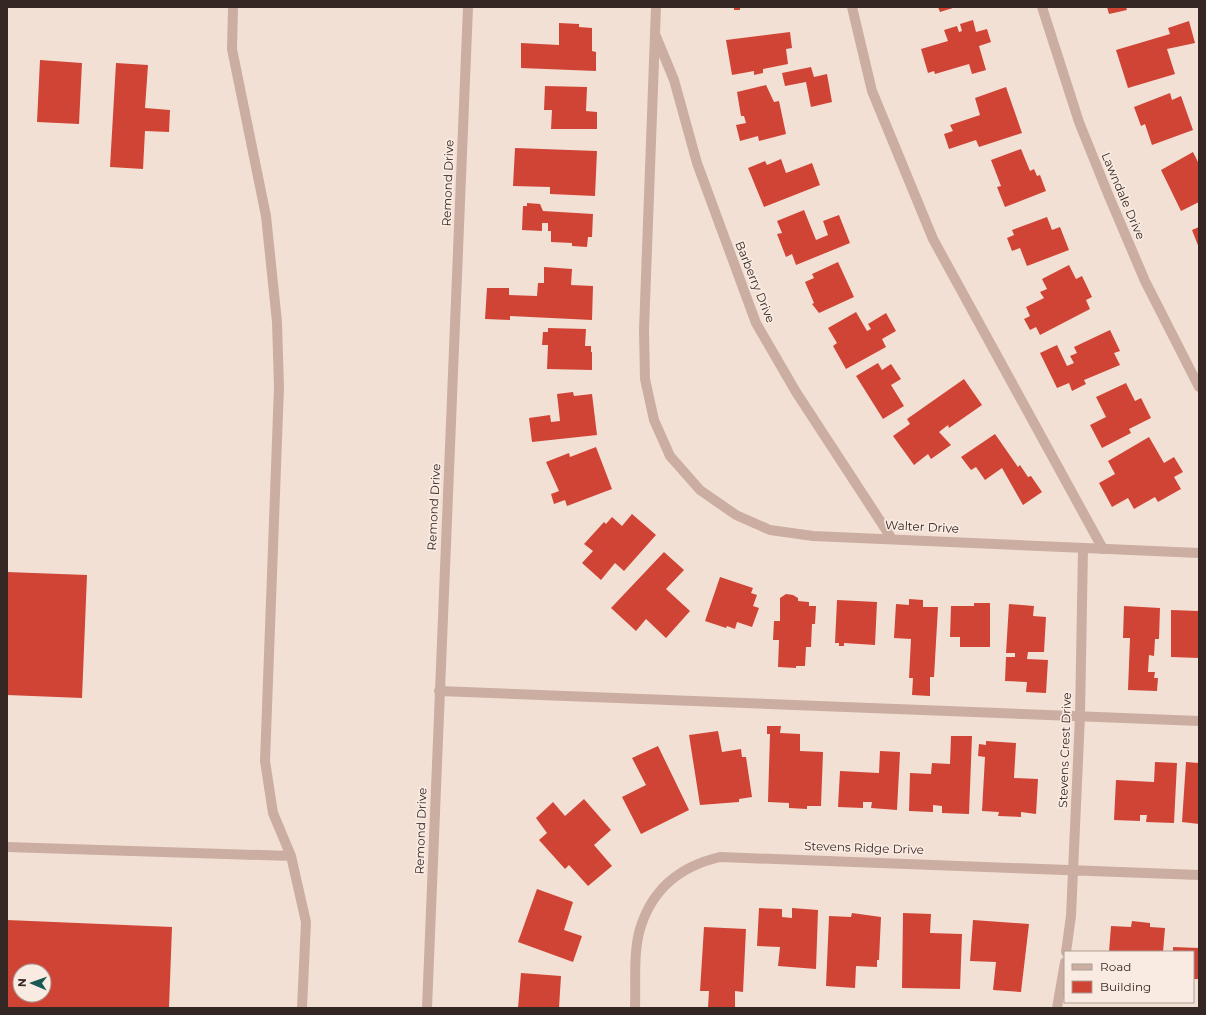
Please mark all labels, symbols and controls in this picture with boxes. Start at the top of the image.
street label: Remond Drive [438,139,457,227]
street label: Lawndale Drive [1098,150,1149,242]
street label: Barberry Drive [732,239,779,325]
street label: Remond Drive [424,463,443,551]
street label: Walter Drive [885,517,959,536]
street label: Stevens Crest Drive [1055,692,1074,808]
street label: Remond Drive [411,787,430,875]
street label: Stevens Ridge Drive [804,838,924,857]
legend [1064,951,1194,1003]
text: Road [1100,959,1131,974]
north arrow [12,963,52,1003]
text: N [15,978,29,987]
text: Building [1100,979,1151,994]

